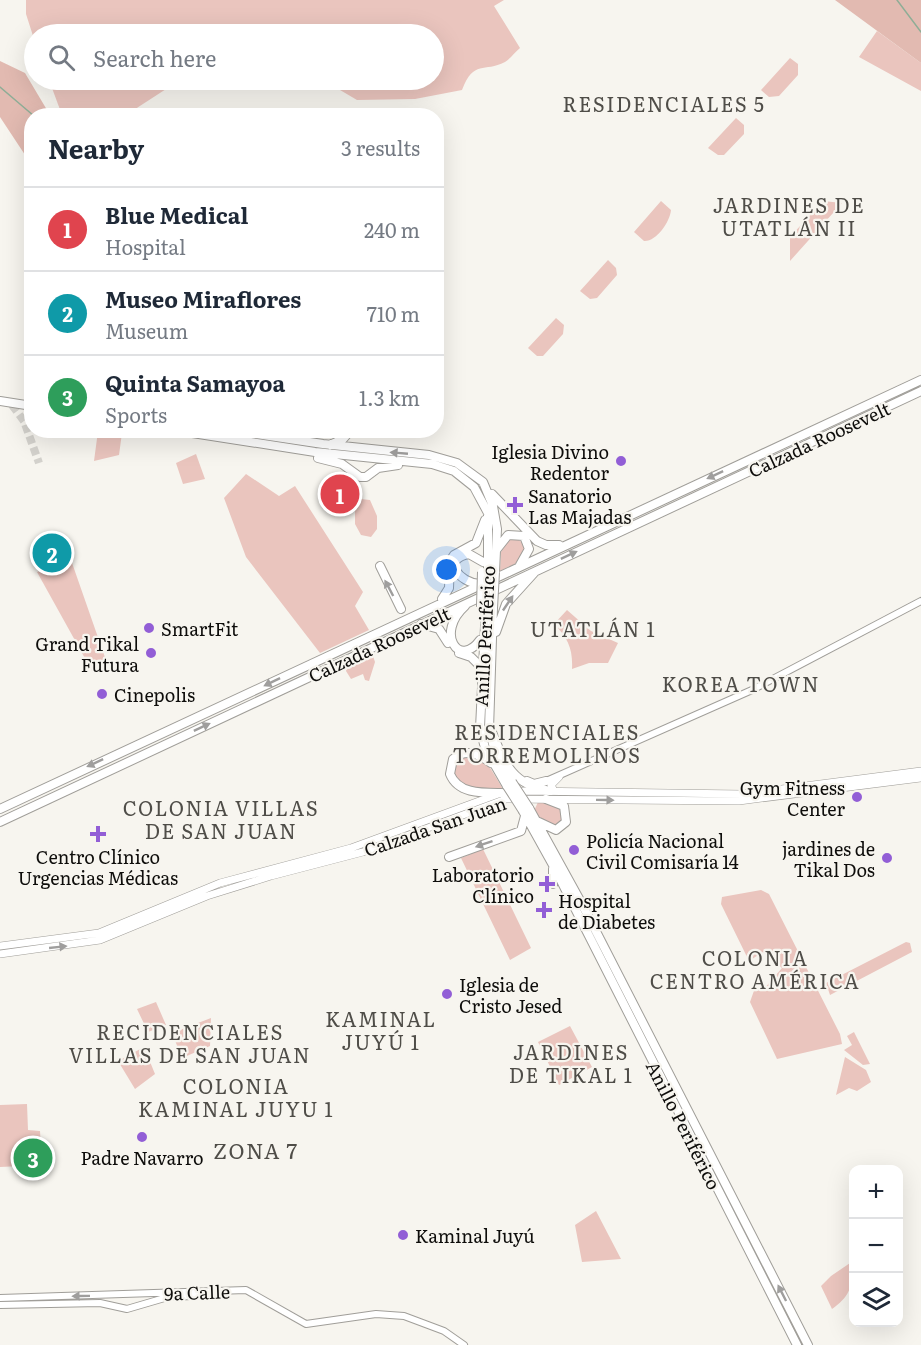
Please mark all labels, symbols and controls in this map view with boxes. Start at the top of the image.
search box [24,24,444,90]
icon: search [45,41,78,74]
text: Search here [93,41,216,74]
district label: RESIDENCIALES 5 [563,88,765,118]
text: Nearby [48,128,144,167]
text: 3 results [341,132,420,162]
district label: JARDINES DE UTATLÁN II [713,189,865,242]
text: Blue Medical [105,198,248,231]
text: 1 [63,214,72,244]
text: 240 m [364,214,420,244]
text: Hospital [105,231,186,261]
text: Museo Miraflores [105,282,301,315]
text: 2 [62,298,73,328]
text: 710 m [367,298,420,328]
text: Museum [105,315,188,345]
text: Quinta Samayoa [105,366,285,399]
text: 3 [62,382,73,412]
text: 1.3 km [359,382,420,412]
street label: Calzada Roosevelt [744,394,895,484]
text: Sports [105,399,167,429]
place label: Iglesia Divino Redentor [491,438,609,486]
one-way arrow [389,448,408,458]
marker: Iglesia Divino Redentor [614,454,628,468]
one-way arrow [707,470,724,479]
pin: 1 [320,472,360,516]
place label: Sanatorio Las Majadas [528,482,631,530]
marker: Sanatorio Las Majadas [506,496,524,514]
pin: 2 [32,530,72,576]
one-way arrow [560,550,577,559]
your location [432,555,461,584]
street label: Anillo Periférico [467,565,501,707]
one-way arrow [384,579,394,596]
one-way arrow [502,595,514,611]
street label: Calzada Roosevelt [304,599,455,689]
district label: UTATLÁN 1 [530,613,656,643]
place label: SmartFit [161,615,239,642]
marker: SmartFit [142,621,156,635]
place label: Grand Tikal Futura [35,630,139,678]
marker: Grand Tikal Futura [144,646,158,660]
district label: KOREA TOWN [662,668,820,698]
one-way arrow [264,677,281,686]
place label: Cinepolis [114,681,195,708]
marker: Cinepolis [95,687,109,701]
district label: RESIDENCIALES TORREMOLINOS [453,716,641,769]
one-way arrow [194,722,211,731]
one-way arrow [86,759,104,768]
place label: Gym Fitness Center [740,774,845,822]
street label: Calzada San Juan [360,789,510,863]
marker: Gym Fitness Center [850,790,864,804]
district label: COLONIA VILLAS DE SAN JUAN [123,792,319,845]
one-way arrow [595,795,614,805]
marker: Centro Clínico Urgencias Médicas [89,825,107,843]
place label: Policía Nacional Civil Comisaría 14 [586,827,739,875]
place label: jardines de Tikal Dos [782,835,875,883]
one-way arrow [475,839,493,849]
place label: Centro Clínico Urgencias Médicas [18,843,178,891]
marker: Policía Nacional Civil Comisaría 14 [567,843,581,857]
marker: jardines de Tikal Dos [880,851,894,865]
place label: Laboratorio Clínico [432,861,534,909]
marker: Laboratorio Clínico [538,875,556,893]
place label: Hospital de Diabetes [558,887,655,935]
marker: Hospital de Diabetes [535,901,553,919]
district label: COLONIA CENTRO AMÉRICA [650,942,860,995]
one-way arrow [49,943,68,952]
place label: Iglesia de Cristo Jesed [459,971,562,1019]
marker: Iglesia de Cristo Jesed [440,987,454,1001]
district label: KAMINAL JUYÚ 1 [325,1003,437,1056]
district label: RECIDENCIALES VILLAS DE SAN JUAN [69,1016,311,1069]
district label: JARDINES DE TIKAL 1 [509,1036,633,1089]
street label: Anillo Periférico [640,1056,728,1194]
district label: COLONIA KAMINAL JUYU 1 [138,1070,334,1123]
marker: Padre Navarro [135,1130,149,1144]
district label: ZONA 7 [213,1134,299,1165]
pin: 3 [14,1136,52,1180]
place label: Padre Navarro [80,1144,204,1171]
map controls [849,1165,903,1327]
button: + [849,1165,903,1219]
button: − [849,1219,903,1273]
place label: Kaminal Juyú [415,1222,535,1249]
marker: Kaminal Juyú [396,1228,410,1242]
button: layers [849,1273,903,1327]
street label: 9a Calle [164,1277,230,1307]
one-way arrow [777,1284,786,1301]
one-way arrow [71,1291,90,1301]

